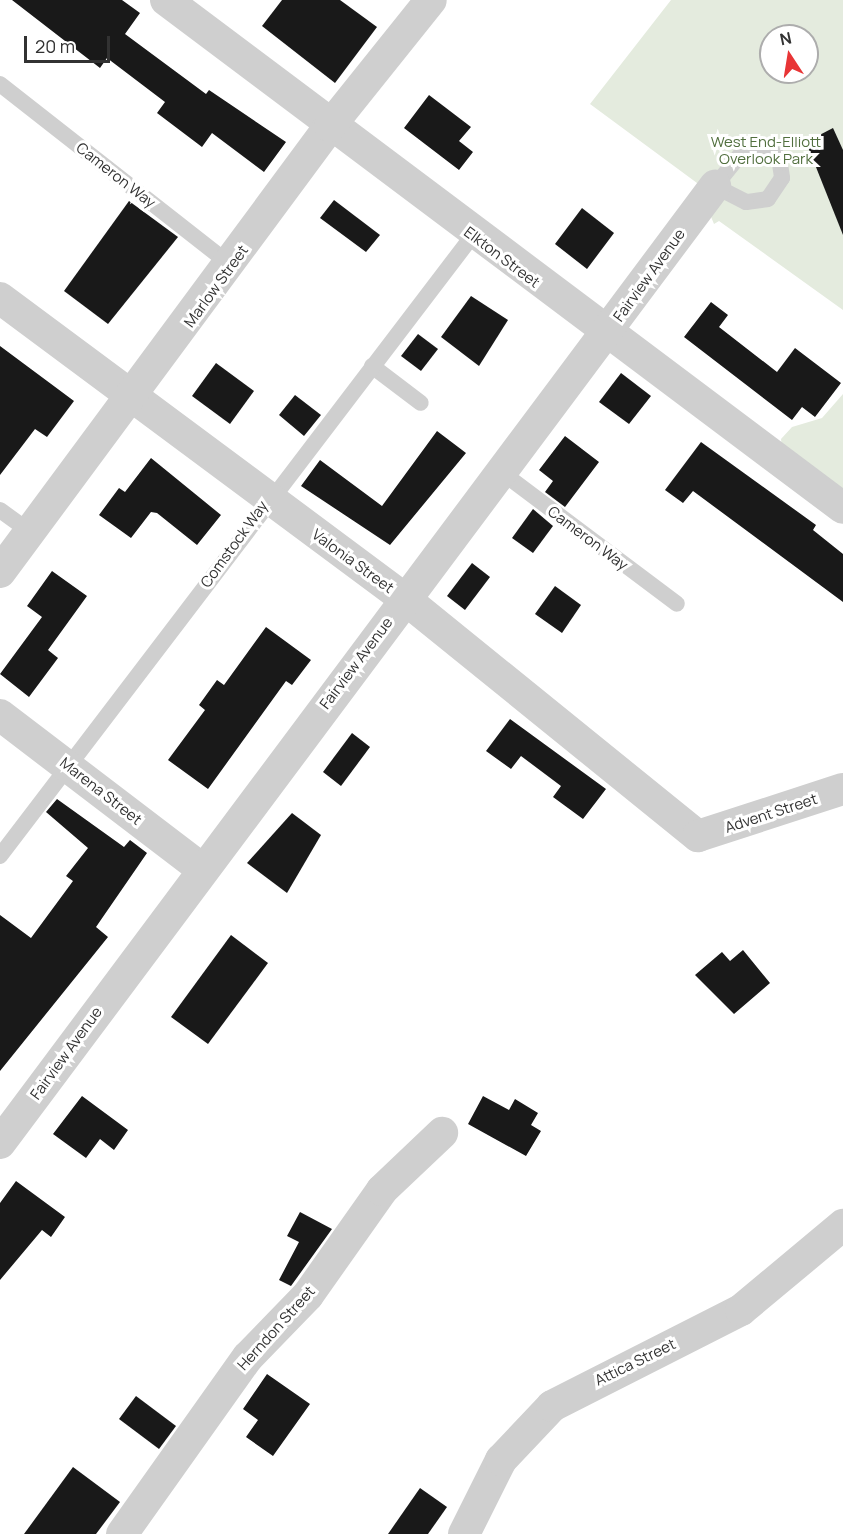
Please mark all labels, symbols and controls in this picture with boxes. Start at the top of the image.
scale bar [27,24,112,62]
north arrow [759,24,819,84]
text: N [778,26,794,50]
text: 20 m [35,34,75,58]
park label: West End-Elliott Overlook Park [711,132,821,167]
street label: Cameron Way [73,138,159,212]
street label: Elkton Street [461,223,543,291]
street label: Fairview Avenue [609,225,689,325]
street label: Marlow Street [180,241,252,331]
street label: Comstock Way [197,497,271,591]
street label: Cameron Way [544,502,632,574]
street label: Valonia Street [309,525,397,597]
street label: Fairview Avenue [316,614,396,712]
street label: Marena Street [56,753,146,829]
street label: Advent Street [722,790,820,836]
street label: Fairview Avenue [26,1003,106,1103]
street label: Herndon Street [234,1282,318,1374]
street label: Attica Street [592,1335,678,1389]

